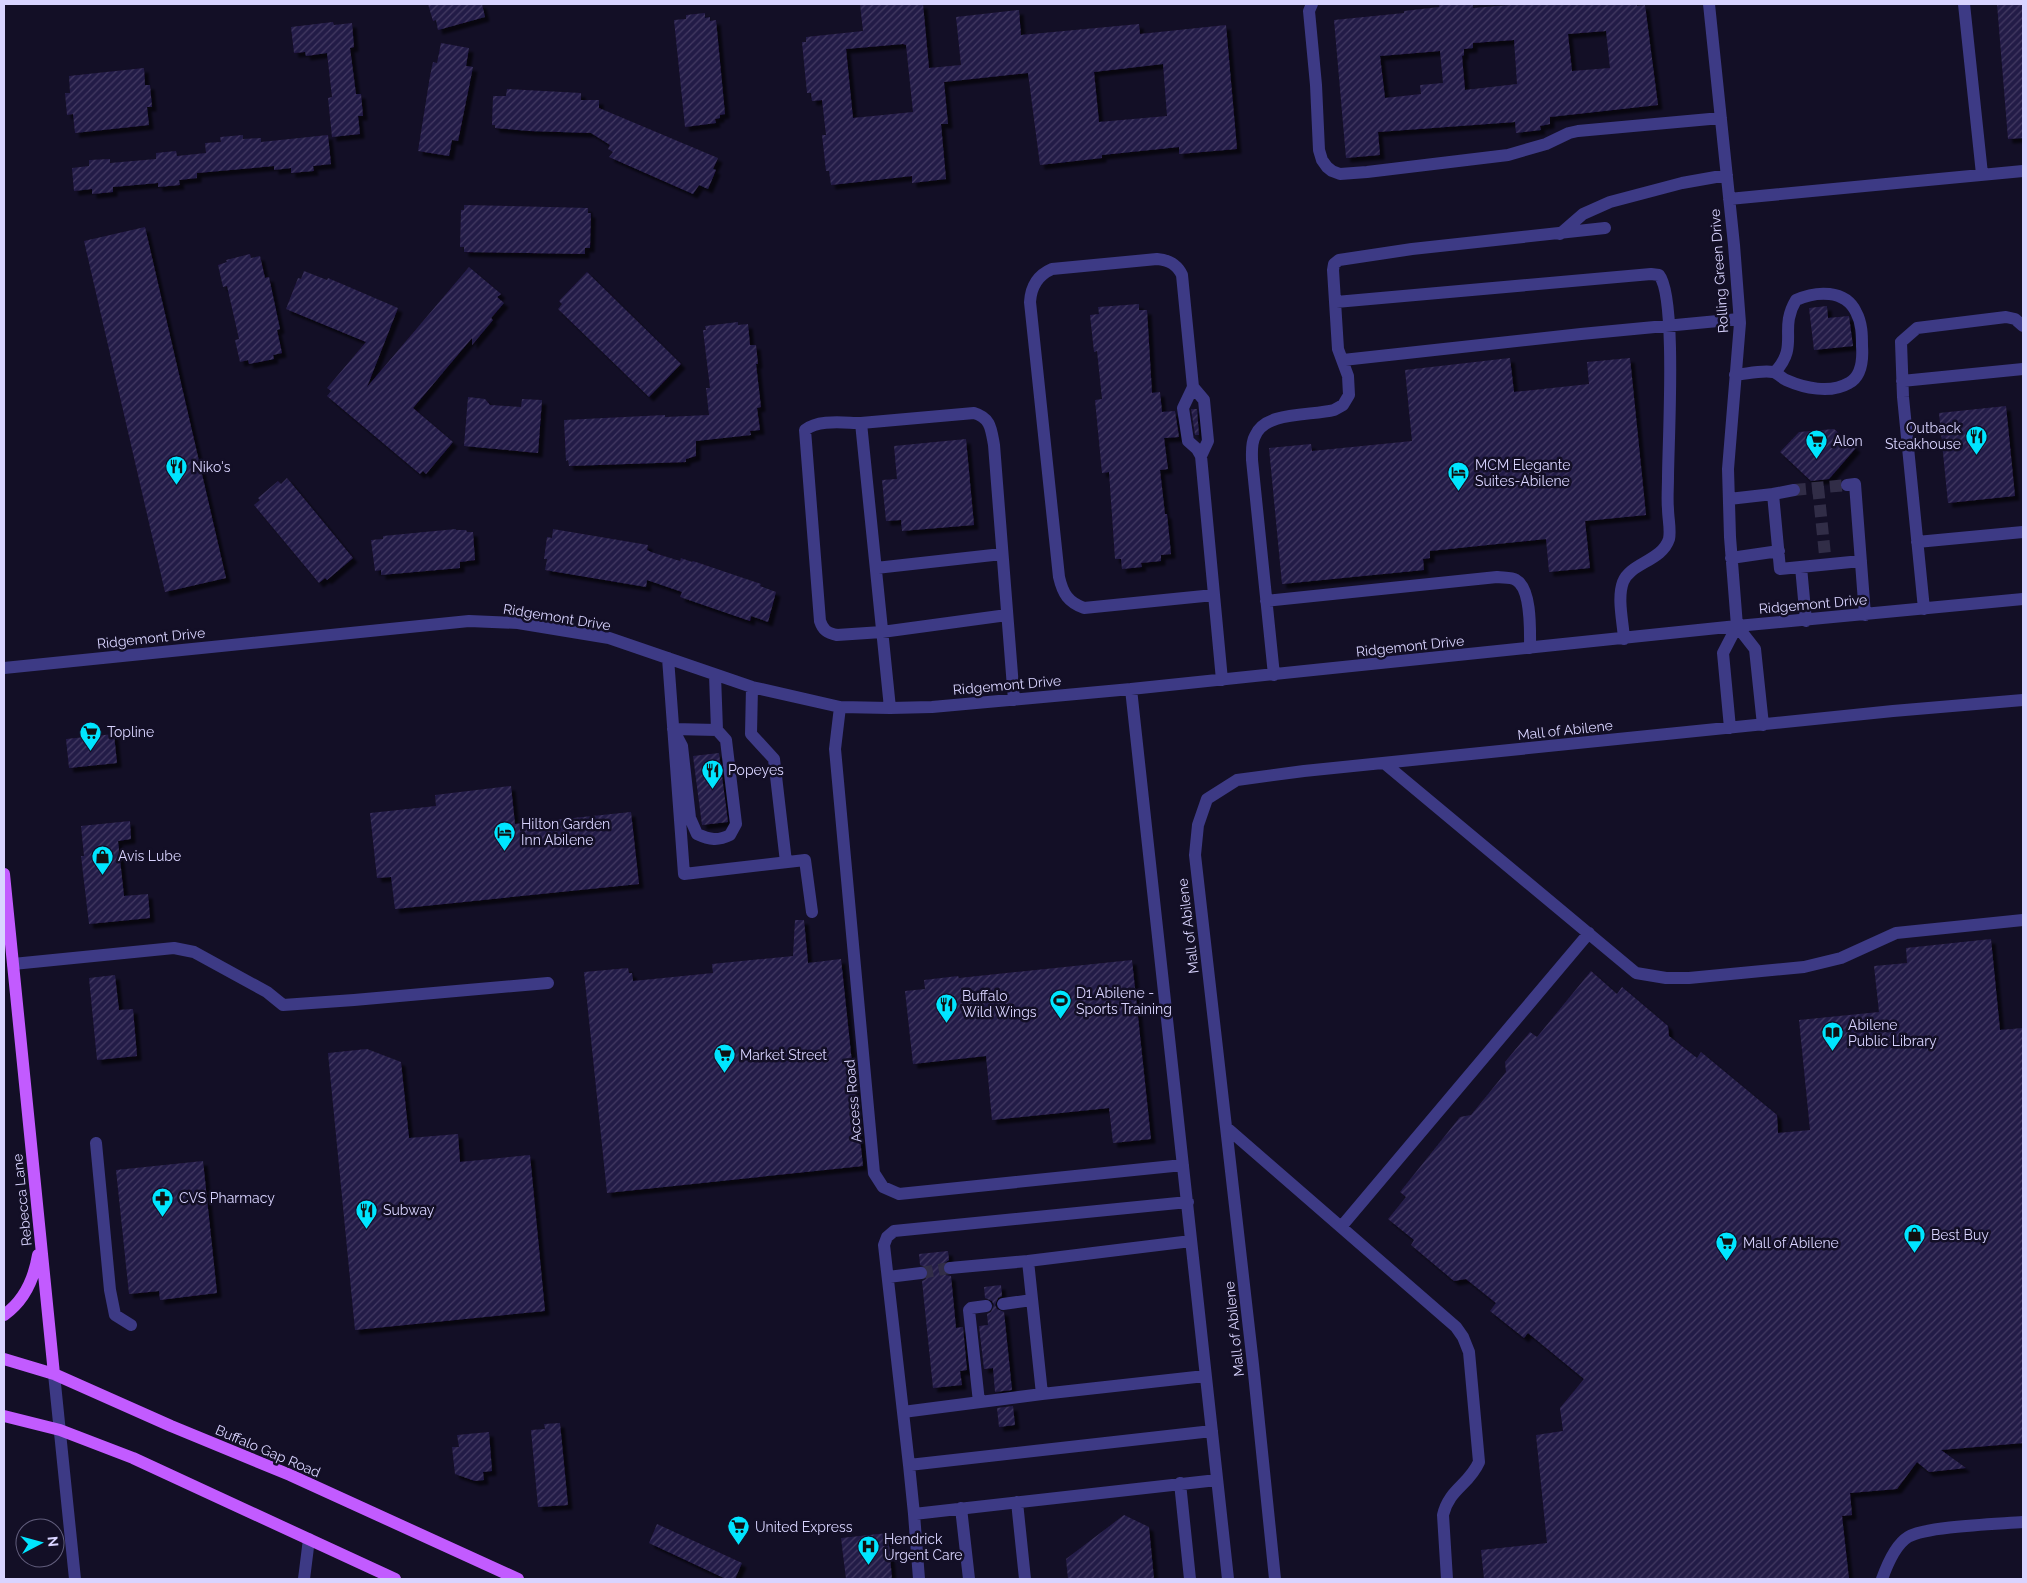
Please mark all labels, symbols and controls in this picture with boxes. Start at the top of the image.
street label: Rolling Green Drive [1707,208,1731,334]
place label: Outback Steakhouse [1885,420,1962,452]
restaurant icon: Outback Steakhouse [1965,424,1989,455]
supermarket icon: Alon [1805,429,1829,460]
place label: Alon [1833,433,1863,449]
restaurant icon: Niko's [164,455,188,486]
place label: MCM Elegante Suites-Abilene [1475,457,1570,489]
place label: Niko's [192,459,231,475]
hotel icon: MCM Elegante Suites-Abilene [1447,461,1471,492]
street label: Ridgemont Drive [1758,591,1868,617]
street label: Ridgemont Drive [502,601,612,633]
street label: Ridgemont Drive [96,624,206,652]
street label: Ridgemont Drive [1355,632,1465,660]
street label: Ridgemont Drive [952,672,1062,698]
street label: Mall of Abilene [1517,717,1613,743]
supermarket icon: Topline [79,720,103,751]
place label: Topline [107,724,154,740]
restaurant icon: Popeyes [700,758,724,789]
place label: Popeyes [728,762,784,778]
place label: Hilton Garden Inn Abilene [521,816,610,848]
hotel icon: Hilton Garden Inn Abilene [493,820,517,851]
shop icon: Avis Lube [90,844,114,875]
place label: Avis Lube [118,848,181,864]
street label: Mall of Abilene [1174,877,1202,975]
place label: D1 Abilene - Sports Training [1076,985,1172,1017]
place label: Buffalo Wild Wings [962,988,1037,1020]
sports icon: D1 Abilene - Sports Training [1048,989,1072,1020]
restaurant icon: Buffalo Wild Wings [934,992,958,1023]
place label: Abilene Public Library [1848,1017,1937,1049]
library icon: Abilene Public Library [1820,1021,1844,1052]
supermarket icon: Market Street [712,1043,736,1074]
place label: Market Street [740,1047,827,1063]
street label: Access Road [841,1059,865,1143]
street label: Rebecca Lane [9,1153,35,1247]
pharmacy icon: CVS Pharmacy [151,1186,175,1217]
place label: CVS Pharmacy [179,1190,275,1206]
restaurant icon: Subway [355,1198,379,1229]
place label: Subway [383,1202,435,1218]
shop icon: Best Buy [1903,1223,1927,1254]
place label: Best Buy [1931,1227,1989,1243]
supermarket icon: Mall of Abilene [1715,1231,1739,1262]
place label: Mall of Abilene [1743,1235,1839,1251]
street label: Mall of Abilene [1221,1281,1247,1377]
street label: Buffalo Gap Road [213,1422,323,1480]
supermarket icon: United Express [727,1515,751,1546]
north arrow [15,1518,65,1568]
place label: United Express [755,1519,853,1535]
place label: Hendrick Urgent Care [884,1531,963,1563]
text: N [44,1535,61,1548]
hospital icon: Hendrick Urgent Care [856,1535,880,1566]

